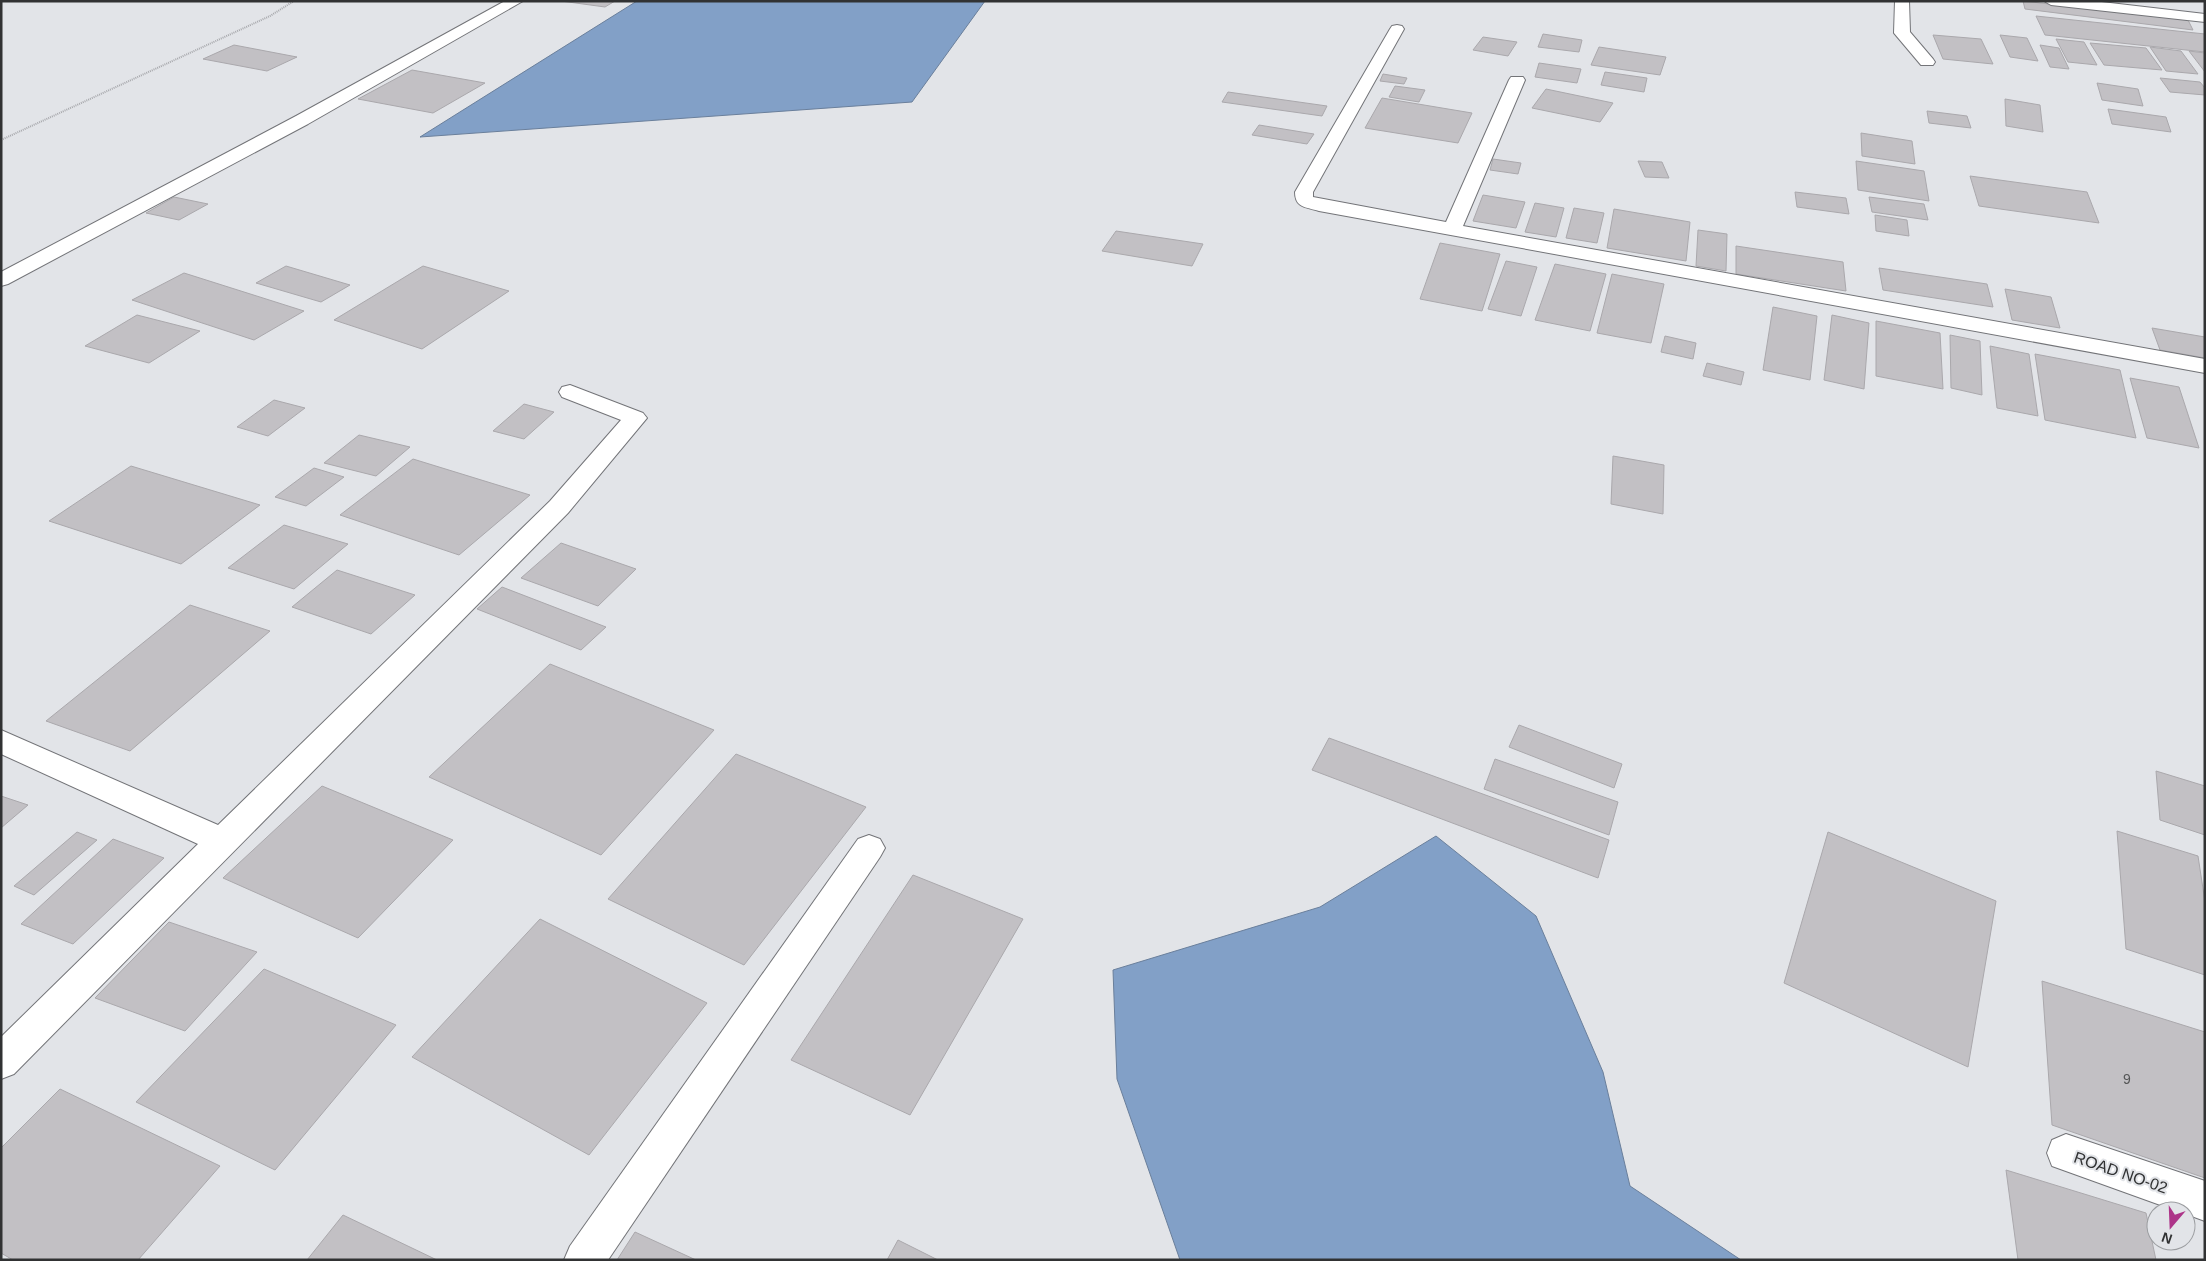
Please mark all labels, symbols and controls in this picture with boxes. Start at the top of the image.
house number: 9 [2123,1071,2131,1087]
street label: ROAD NO-02 [2072,1149,2170,1196]
north arrow [2146,1201,2196,1251]
text: N [2159,1229,2174,1248]

